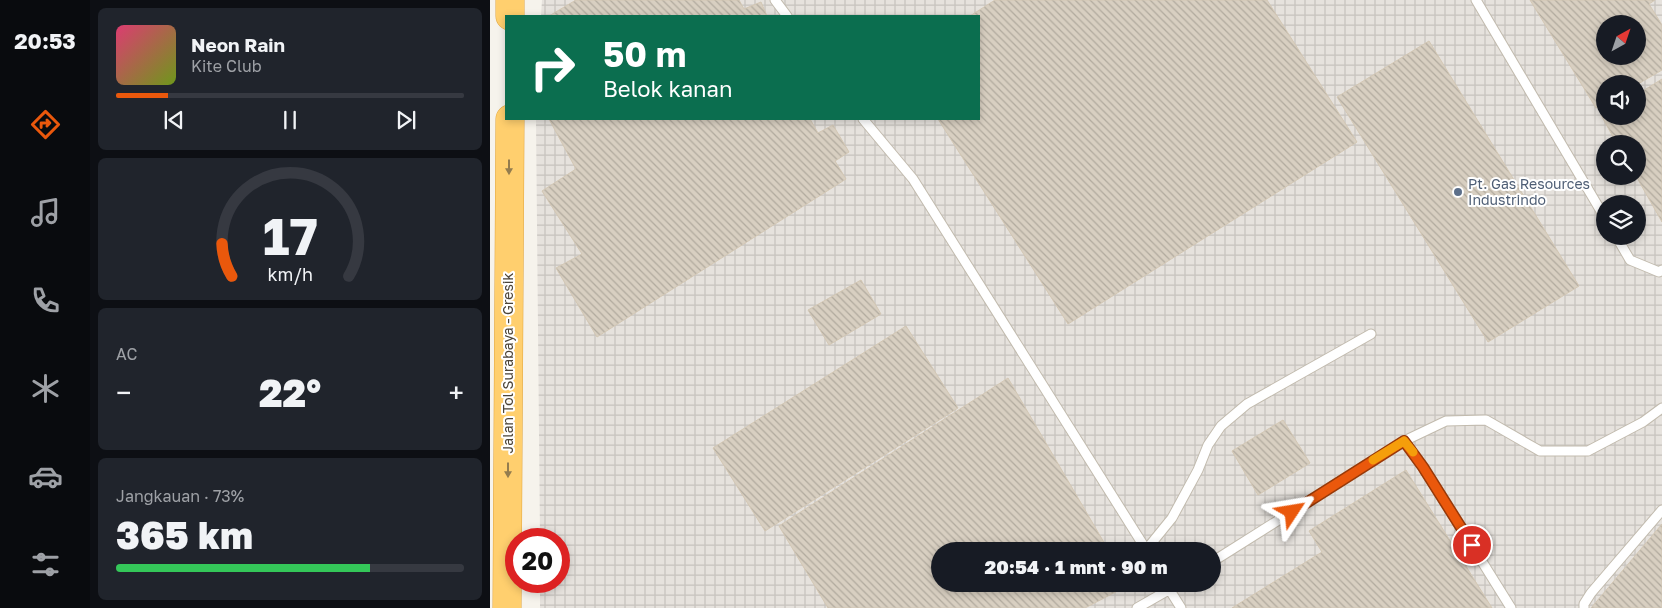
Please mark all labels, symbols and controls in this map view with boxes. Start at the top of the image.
north arrow [1596,15,1646,65]
map controls [1596,15,1646,245]
text: 20:53 [14,27,76,54]
text: Neon Rain [191,33,285,56]
text: 50 m [603,33,686,75]
icon: right [520,35,585,100]
text: Kite Club [191,56,262,76]
text: Belok kanan [603,75,733,102]
button: sound [1596,75,1646,125]
icon: previous [160,106,188,134]
icon: pause [276,106,304,134]
icon: next [392,106,420,134]
icon: directions [28,107,63,142]
button: search [1596,135,1646,185]
one-way arrow [505,160,513,176]
place label: Pt. Gas Resources Industrindo [1468,175,1590,208]
marker: Pt. Gas Resources Industrindo [1452,186,1464,198]
icon: music [28,195,63,230]
button: layers [1596,195,1646,245]
text: 17 [262,204,318,266]
text: km/h [267,263,313,285]
street label: Jalan Tol Surabaya - Gresik [499,272,516,453]
icon: phone [28,283,63,318]
text: AC [116,344,137,364]
text: 22° [259,370,321,415]
icon: climate [28,371,63,406]
text: − [116,376,131,409]
text: + [449,376,464,409]
icon: car [28,459,63,494]
one-way arrow [504,462,512,478]
position arrow [1265,485,1317,537]
text: Jangkauan · 73% [116,486,244,506]
text: 365 km [116,512,253,557]
pin [1451,524,1493,566]
speed limit sign: 20 [505,528,570,593]
icon: arrive [1458,531,1486,559]
icon: filters [28,547,63,582]
text: 20:54 · 1 mnt · 90 m [985,555,1167,578]

